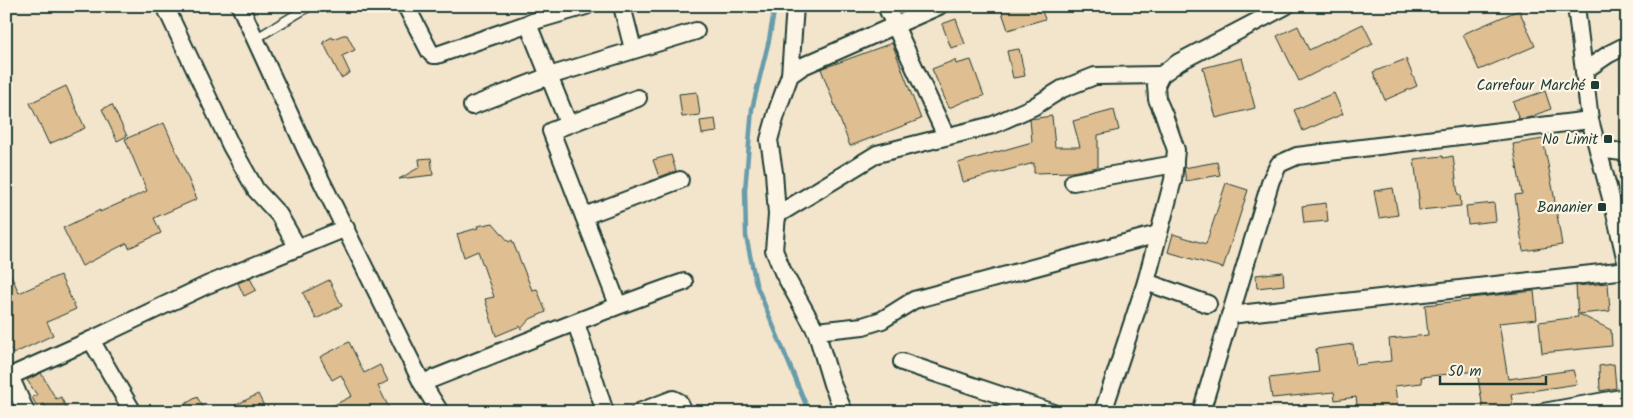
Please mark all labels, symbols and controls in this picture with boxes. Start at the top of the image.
place label: Carrefour Marché [1477,74,1586,98]
marker: Carrefour Marché [1589,79,1601,91]
place label: No Limit [1542,128,1598,152]
marker: No Limit [1602,133,1614,145]
place label: Bananier [1537,196,1593,220]
marker: Bananier [1596,201,1608,213]
scale bar [1440,353,1547,385]
text: 50 m [1448,360,1482,384]

